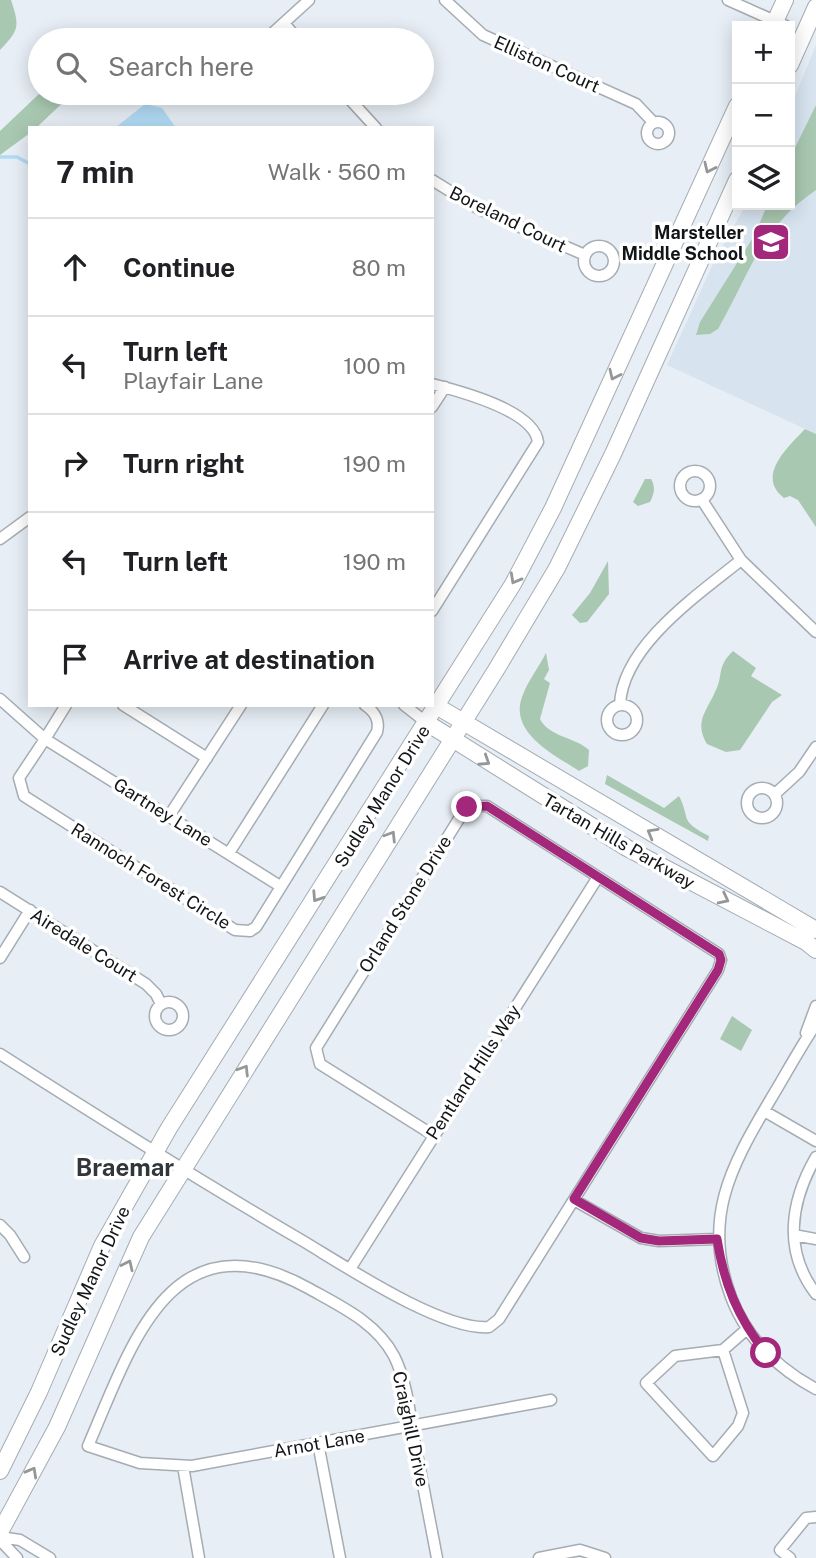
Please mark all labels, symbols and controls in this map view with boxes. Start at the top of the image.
map controls [732,21,795,210]
button: + [732,21,795,84]
search box [28,28,434,105]
street label: Elliston Court [491,31,603,97]
icon: search [52,48,90,86]
text: Search here [108,51,254,82]
button: − [732,84,795,147]
button: layers [732,147,795,210]
text: 7 min [56,154,134,190]
text: Walk · 560 m [268,158,406,185]
one-way arrow [703,161,717,173]
street label: Boreland Court [446,182,570,256]
school or university icon: Marsteller Middle School [750,221,792,263]
place label: Marsteller Middle School [622,222,745,264]
icon: ahead [56,248,94,286]
text: Continue [123,252,235,283]
text: 80 m [352,254,406,281]
text: Turn left [123,336,228,367]
icon: left [56,346,94,384]
text: 100 m [343,352,406,379]
text: Playfair Lane [123,367,264,394]
one-way arrow [608,368,622,380]
icon: right [56,444,94,482]
text: Turn right [123,448,245,479]
text: 190 m [343,450,406,477]
icon: left [56,542,94,580]
text: Turn left [123,546,228,577]
text: 190 m [343,548,406,575]
one-way arrow [510,572,523,585]
icon: arrive [56,640,94,678]
text: Arrive at destination [123,644,375,675]
street label: Sudley Manor Drive [330,721,434,871]
one-way arrow [477,752,490,765]
street label: Gartney Lane [110,773,216,851]
street label: Tartan Hills Parkway [539,789,699,893]
route end [451,791,482,822]
street label: Rannoch Forest Circle [67,818,235,934]
one-way arrow [646,828,659,841]
one-way arrow [383,831,396,844]
street label: Orland Stone Drive [354,832,456,976]
one-way arrow [313,890,326,903]
one-way arrow [717,891,729,904]
street label: Airedale Court [27,904,141,986]
street label: Pentland Hills Way [422,1000,525,1143]
one-way arrow [235,1065,248,1078]
district label: Braemar [76,1153,174,1181]
street label: Sudley Manor Drive [46,1203,134,1359]
one-way arrow [119,1260,133,1273]
route start [750,1337,781,1368]
street label: Craighill Drive [388,1369,434,1489]
street label: Arnot Lane [272,1425,366,1461]
one-way arrow [24,1466,37,1479]

